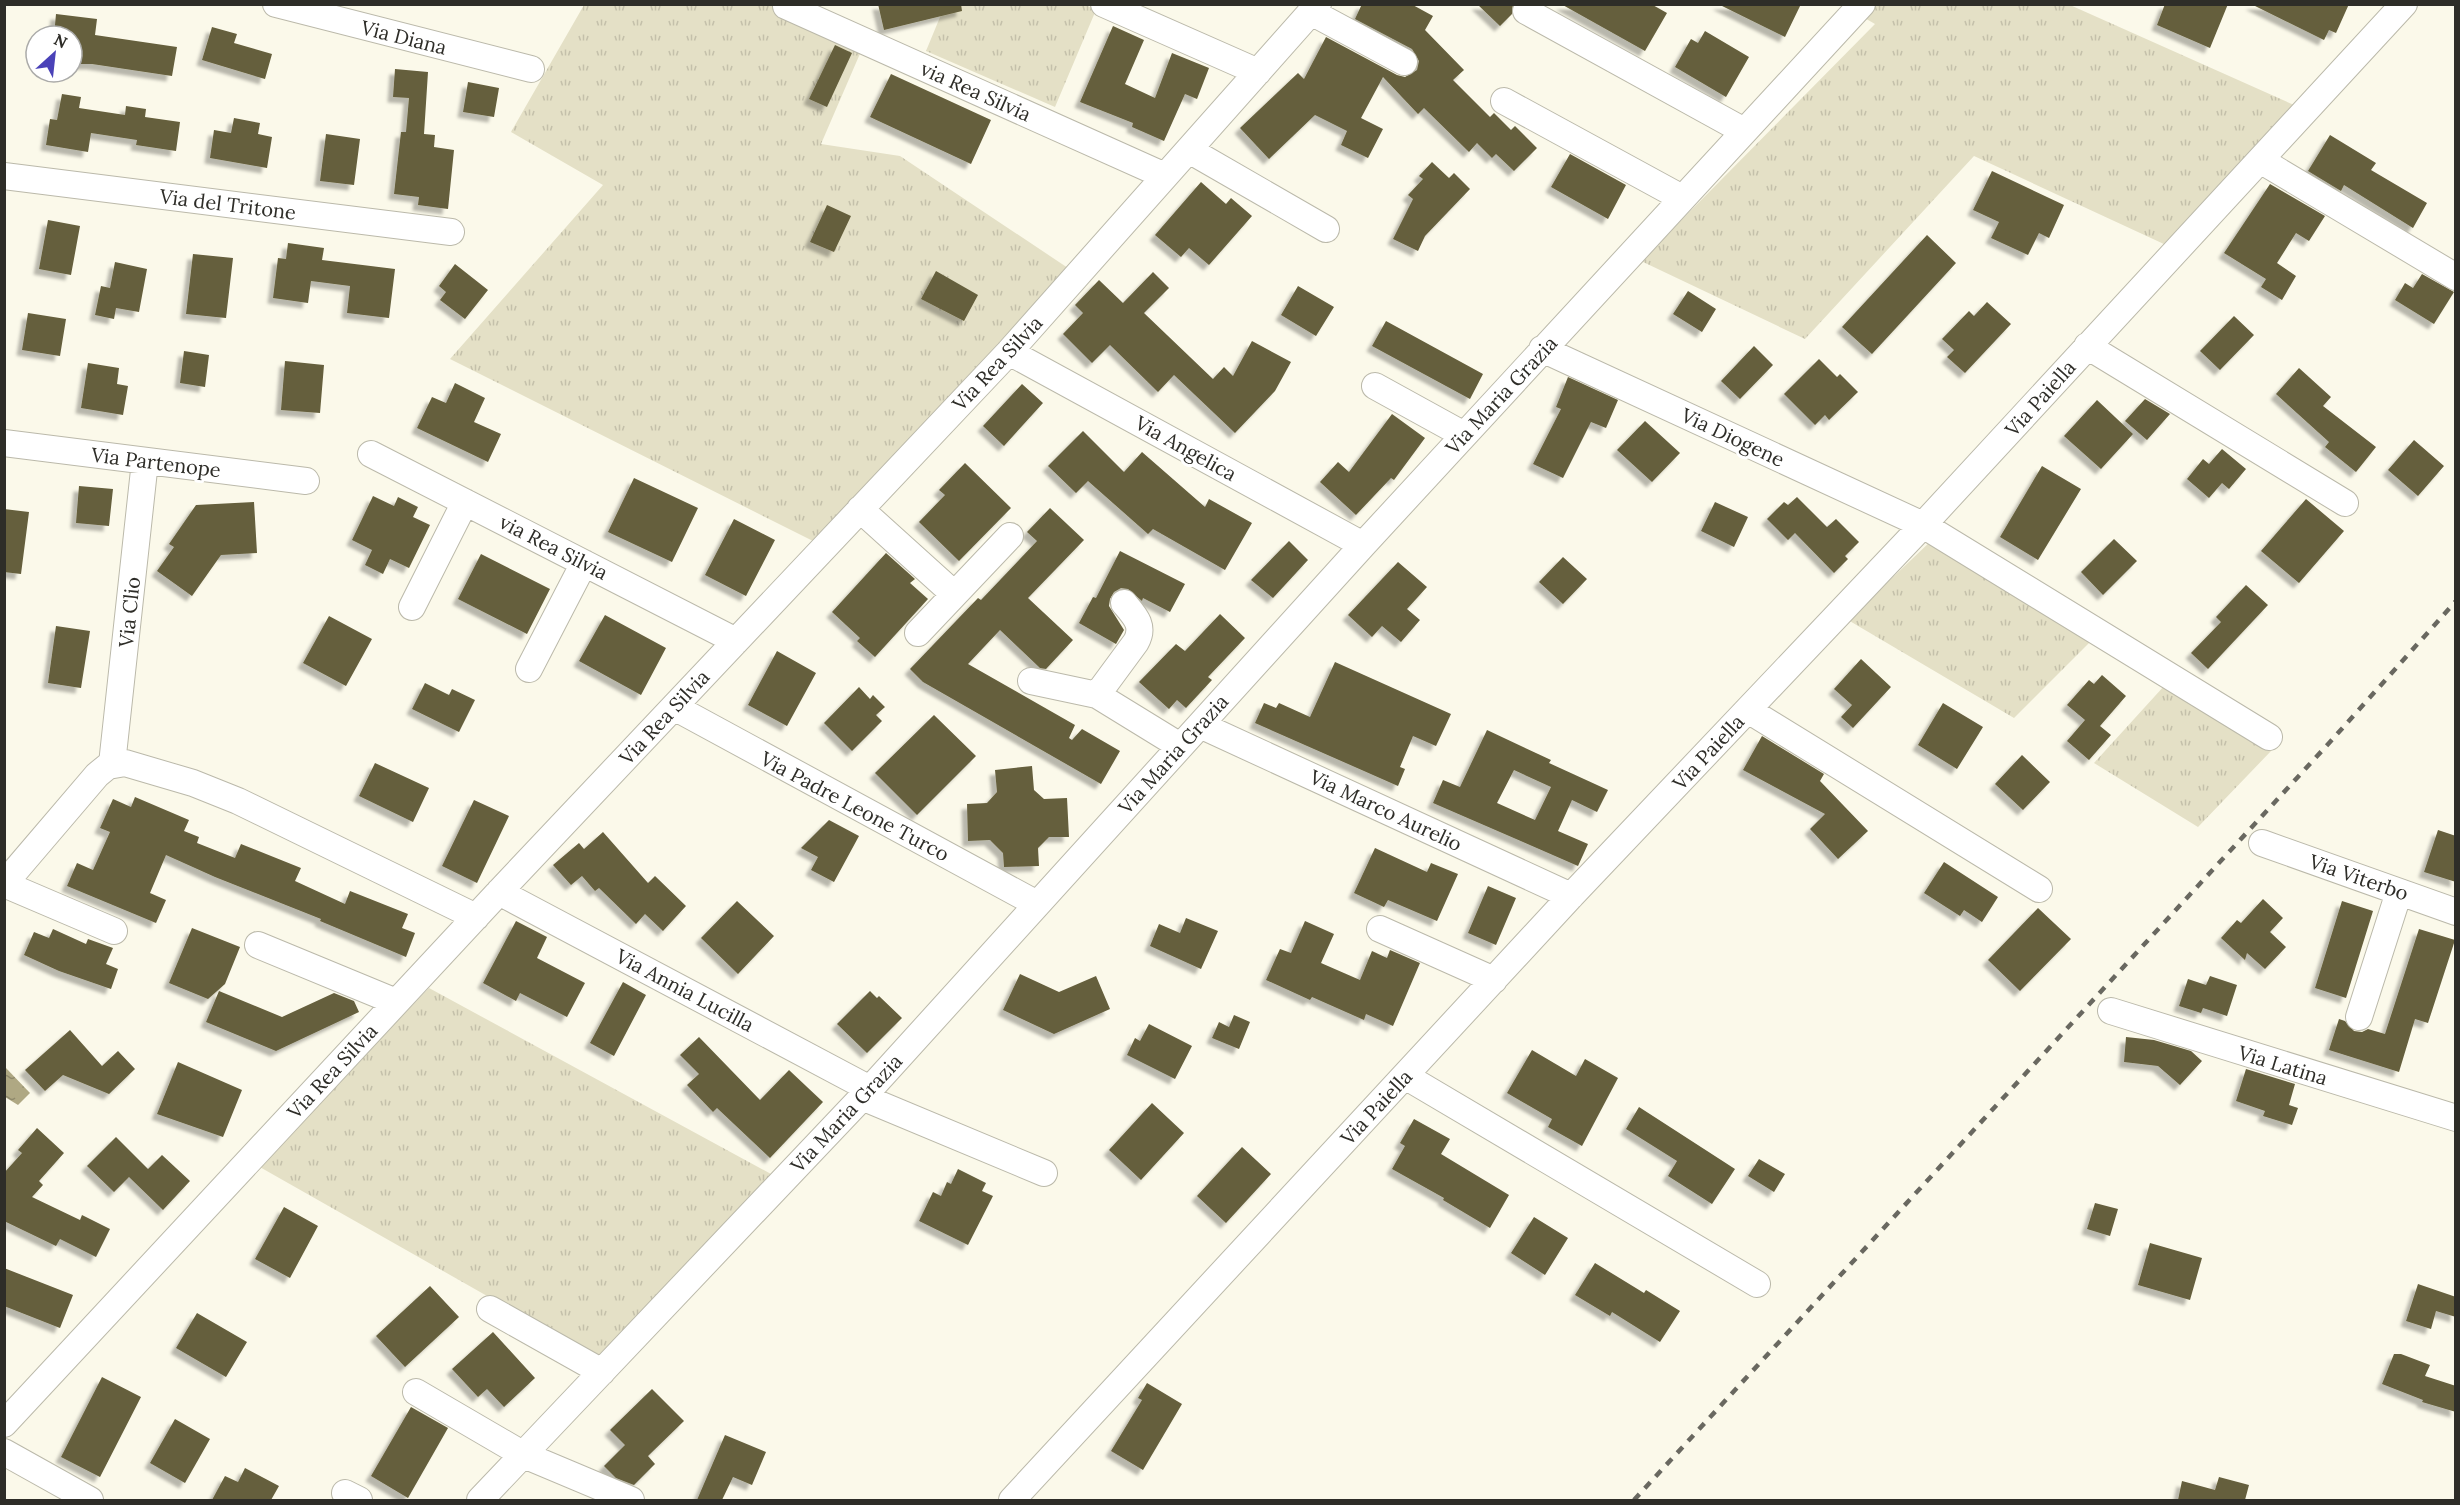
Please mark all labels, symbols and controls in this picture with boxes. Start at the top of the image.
street label: Via Diana [358,14,449,60]
north arrow [24,24,84,84]
text: N [51,29,71,52]
street label: via Rea Silvia [917,56,1035,126]
street label: Via del Tritone [158,183,298,225]
street label: Via Rea Silvia [946,310,1047,417]
street label: Via Maria Grazia [1439,331,1562,460]
street label: Via Paiella [1999,355,2081,442]
street label: Via Diogene [1677,402,1789,472]
street label: Via Angelica [1130,409,1241,486]
street label: Via Partenope [89,442,222,482]
street label: via Rea Silvia [496,509,612,585]
street label: Via Clio [113,576,145,649]
street label: Via Rea Silvia [613,664,714,771]
street label: Via Maria Grazia [1112,689,1233,820]
street label: Via Paiella [1666,709,1749,796]
street label: Via Padre Leone Turco [755,745,954,866]
street label: Via Marco Aurelio [1305,763,1466,856]
street label: Via Viterbo [2305,848,2412,906]
street label: Via Annia Lucilla [611,943,758,1037]
street label: Via Rea Silvia [281,1018,382,1125]
street label: Via Latina [2234,1039,2331,1090]
street label: Via Maria Grazia [784,1049,907,1178]
street label: Via Paiella [1334,1064,1417,1151]

